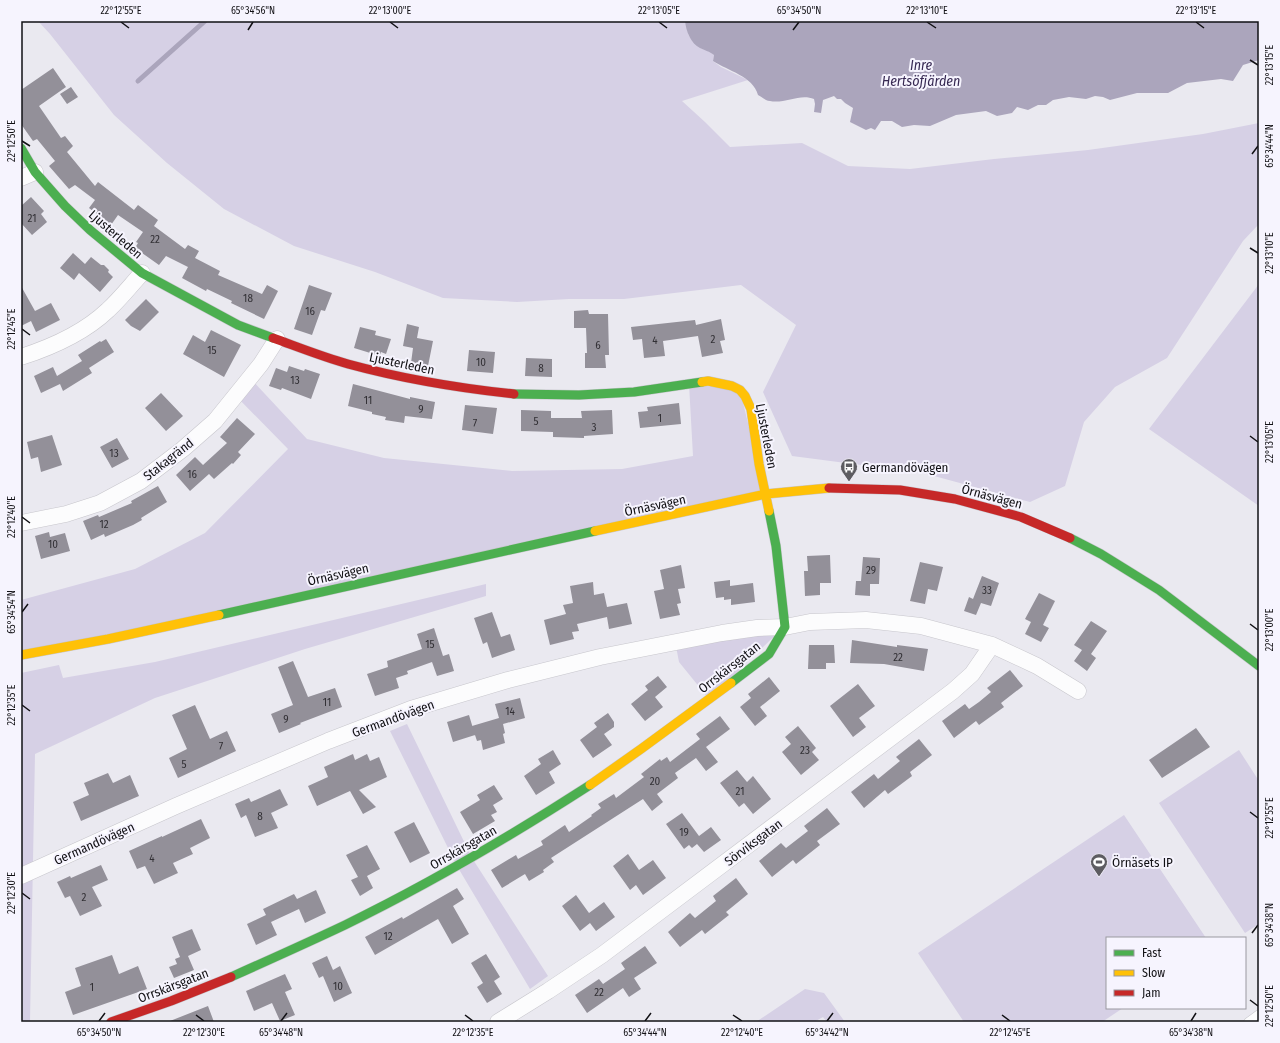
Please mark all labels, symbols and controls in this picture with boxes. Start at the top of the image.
text: 22°12'55"E [100,5,142,17]
text: 65°34'56"N [231,5,275,17]
text: 22°13'00"E [369,5,412,17]
text: 22°13'05"E [638,5,680,17]
text: 65°34'50"N [777,5,821,17]
text: 22°13'10"E [906,5,948,17]
text: 22°13'15"E [1176,5,1217,17]
text: 22°13'15"E [1264,44,1276,85]
water label: Inre Hertsöfjärden [882,57,960,90]
text: 22°12'50"E [6,120,18,162]
text: 65°34'44"N [1264,124,1276,168]
street label: Ljusterleden [86,207,146,262]
house number: 21 [28,212,36,225]
text: 22°13'10"E [1264,232,1276,274]
house number: 22 [150,233,160,246]
house number: 18 [243,292,253,305]
house number: 16 [305,305,315,318]
text: 22°12'45"E [6,308,18,349]
house number: 2 [711,333,716,346]
house number: 4 [652,334,658,347]
house number: 6 [595,339,601,352]
house number: 15 [207,344,217,357]
street label: Ljusterleden [368,349,436,378]
house number: 10 [476,356,486,369]
house number: 8 [538,362,544,375]
house number: 13 [290,374,300,387]
house number: 11 [364,394,372,407]
street label: Ljusterleden [753,402,780,470]
house number: 9 [418,403,424,416]
house number: 1 [658,412,662,425]
house number: 5 [533,415,539,428]
house number: 7 [473,417,478,430]
house number: 3 [592,421,597,434]
text: 22°13'05"E [1264,421,1276,463]
street label: Stakagränd [140,435,196,484]
house number: 13 [109,447,119,460]
bus stop icon: Germandövägen [839,457,859,482]
place label: Germandövägen [862,460,948,475]
house number: 16 [187,468,197,481]
street label: Örnäsvägen [960,480,1024,512]
street label: Örnäsvägen [623,491,687,519]
text: 22°12'40"E [6,496,18,538]
house number: 12 [99,518,109,531]
house number: 10 [48,538,58,551]
street label: Örnäsvägen [306,559,370,589]
house number: 29 [866,564,876,577]
house number: 33 [982,584,992,597]
text: 65°34'54"N [6,590,18,634]
text: 22°13'00"E [1264,608,1276,651]
house number: 15 [425,638,435,651]
street label: Orrskärsgatan [695,639,763,696]
house number: 22 [893,651,903,664]
text: 22°12'35"E [6,684,18,726]
house number: 11 [323,696,331,709]
street label: Germandövägen [350,697,436,740]
house number: 14 [505,705,515,718]
house number: 9 [283,713,289,726]
house number: 7 [219,740,224,753]
house number: 23 [800,744,810,757]
house number: 5 [181,758,187,771]
house number: 20 [650,775,661,788]
house number: 21 [736,785,744,798]
text: 22°12'55"E [1264,797,1276,839]
house number: 8 [257,810,263,823]
street label: Sörviksgatan [722,816,785,869]
street label: Germandövägen [52,819,137,868]
street label: Orrskärsgatan [427,822,499,873]
house number: 19 [679,826,689,839]
house number: 4 [149,852,155,865]
sports icon: Örnäsets IP [1089,852,1109,877]
place label: Örnäsets IP [1112,854,1173,870]
text: 22°12'30"E [6,872,18,914]
house number: 2 [82,891,87,904]
text: 65°34'38"N [1264,903,1276,947]
house number: 12 [383,930,393,943]
legend [1106,937,1246,1009]
text: Fast [1142,946,1161,960]
street label: Orrskärsgatan [136,965,211,1006]
text: Slow [1142,966,1165,980]
house number: 10 [333,980,343,993]
house number: 1 [90,981,94,994]
text: 22°12'50"E [1264,985,1276,1027]
house number: 22 [594,986,604,999]
text: Jam [1142,986,1160,1000]
text: 65°34'50"N [77,1027,121,1039]
text: 22°12'30"E [183,1027,225,1039]
text: 65°34'48"N [259,1027,303,1039]
text: 22°12'35"E [452,1027,494,1039]
text: 65°34'44"N [623,1027,667,1039]
text: 22°12'40"E [721,1027,763,1039]
text: 65°34'42"N [805,1027,849,1039]
text: 22°12'45"E [990,1027,1031,1039]
text: 65°34'38"N [1169,1027,1213,1039]

